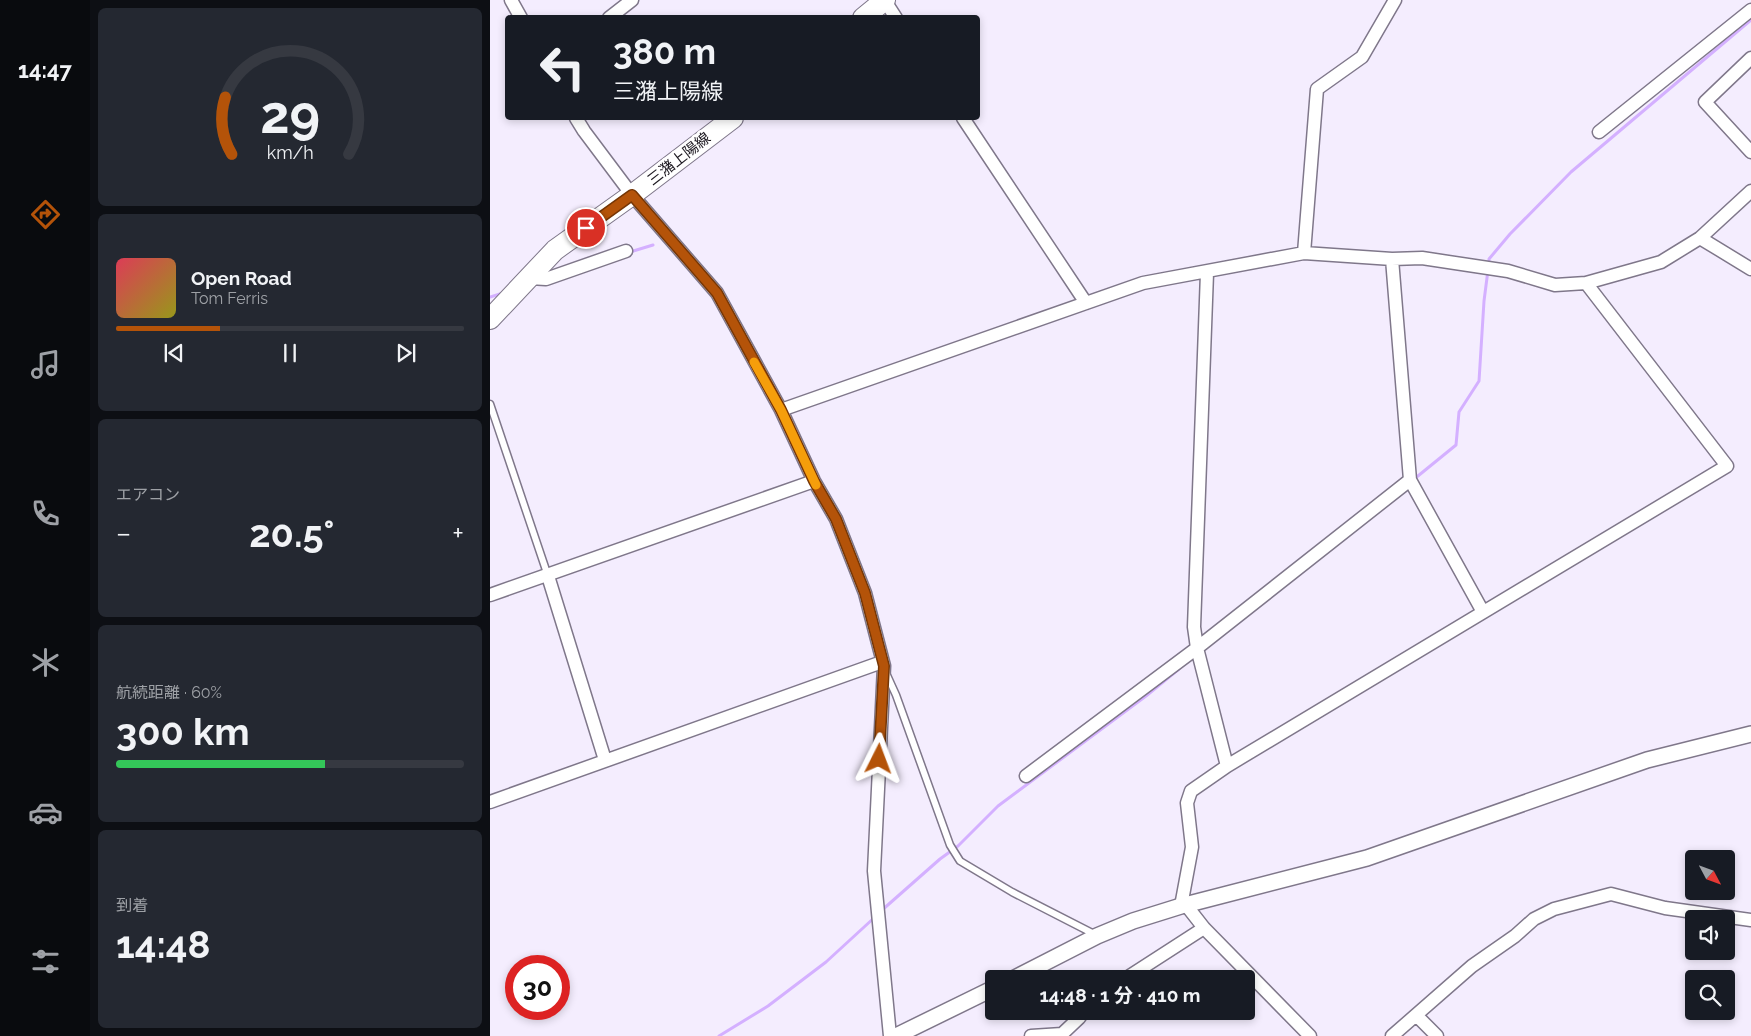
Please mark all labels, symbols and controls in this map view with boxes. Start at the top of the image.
text: 380 m [613,31,716,72]
icon: left [530,35,595,100]
text: 14:47 [18,57,72,83]
text: 三潴上陽線 [613,78,723,104]
text: 29 [260,84,320,145]
street label: 三潴上陽線 [644,129,714,189]
text: km/h [266,142,314,163]
icon: directions [28,197,63,232]
pin [565,207,607,249]
icon: arrive [572,214,600,242]
text: Open Road [191,267,292,289]
text: Tom Ferris [191,289,268,308]
icon: previous [160,339,188,367]
icon: pause [276,339,304,367]
icon: next [392,339,420,367]
icon: music [28,347,63,382]
text: エアコン [116,485,180,504]
icon: phone [28,496,63,531]
text: 20.5° [249,511,334,556]
text: − [116,517,131,550]
text: + [452,517,464,550]
icon: climate [28,645,63,680]
text: 航続距離 · 60% [116,683,222,702]
text: 300 km [116,709,250,754]
position arrow [852,732,904,784]
icon: car [28,795,63,830]
north arrow [1685,850,1735,900]
map controls [1685,850,1735,1020]
text: 到着 [116,896,148,915]
button: sound [1685,910,1735,960]
text: 14:48 [116,922,211,967]
icon: filters [28,944,63,979]
speed limit sign: 30 [505,955,570,1020]
button: search [1685,970,1735,1020]
text: 14:48 · 1 分 · 410 m [1039,984,1201,1006]

